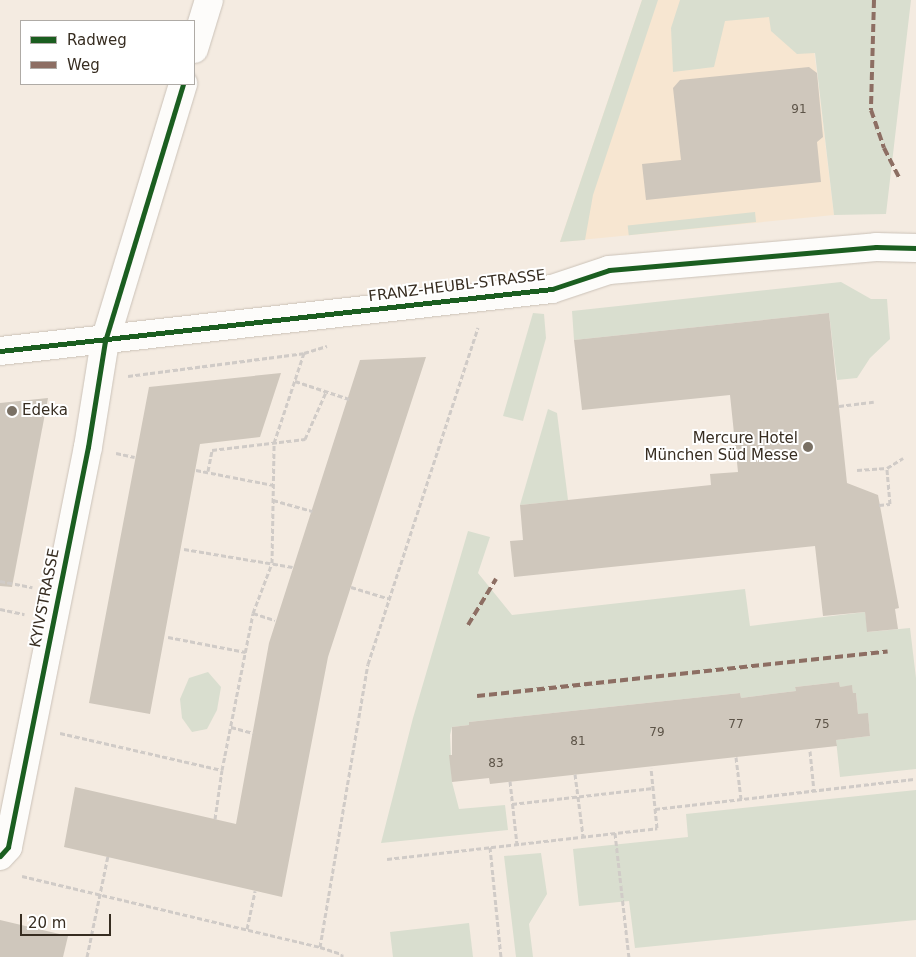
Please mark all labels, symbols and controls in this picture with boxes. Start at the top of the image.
legend [20,20,195,85]
text: Radweg [67,31,127,49]
text: Weg [67,56,100,74]
house number: 91 [791,103,807,117]
street label: FRANZ-HEUBL-STRASSE [367,266,547,306]
place label: Edeka [22,402,68,420]
marker: Edeka [6,405,18,417]
place label: Mercure Hotel München Süd Messe [644,429,798,464]
marker: Mercure Hotel München Süd Messe [802,441,814,453]
street label: KYIVSTRASSE [27,547,63,649]
house number: 77 [728,718,744,732]
house number: 75 [814,718,830,732]
house number: 79 [649,726,665,740]
house number: 81 [570,735,586,749]
house number: 83 [488,757,504,771]
scale bar [22,904,114,936]
text: 20 m [28,914,66,932]

